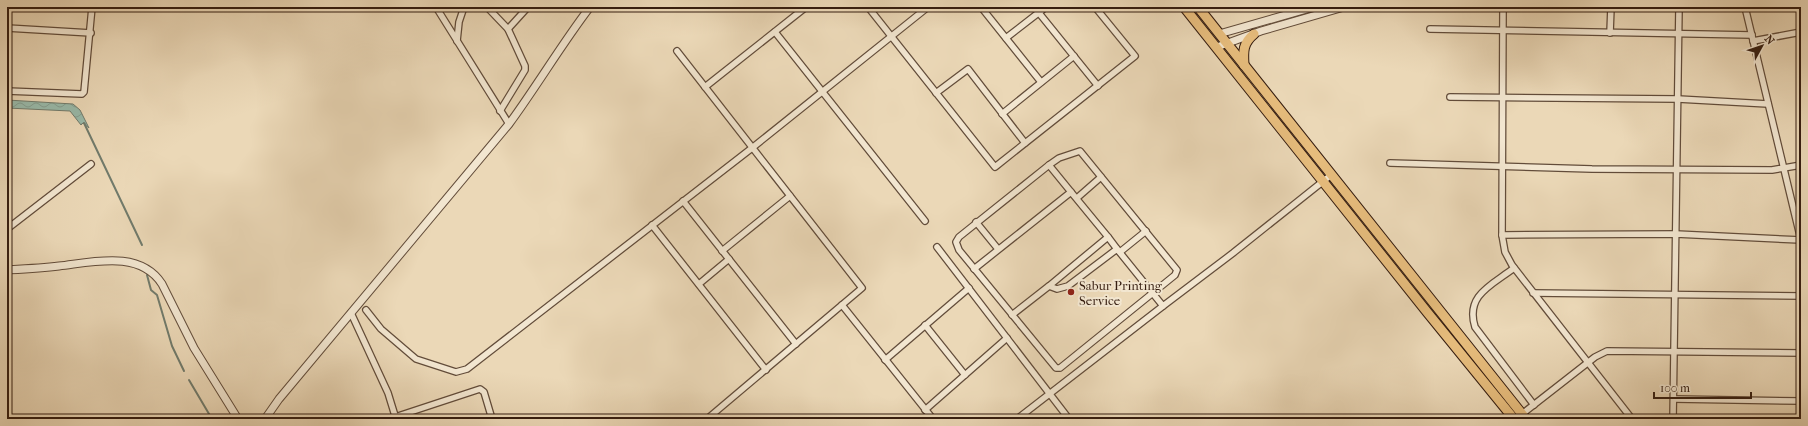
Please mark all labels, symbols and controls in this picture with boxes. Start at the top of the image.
north arrow [1742,26,1782,66]
text: N [1762,33,1777,48]
place label: Sabur Printing Service [1079,278,1163,308]
marker: Sabur Printing Service [1066,287,1076,297]
scale bar [1654,374,1751,400]
text: 100 m [1660,381,1690,395]

